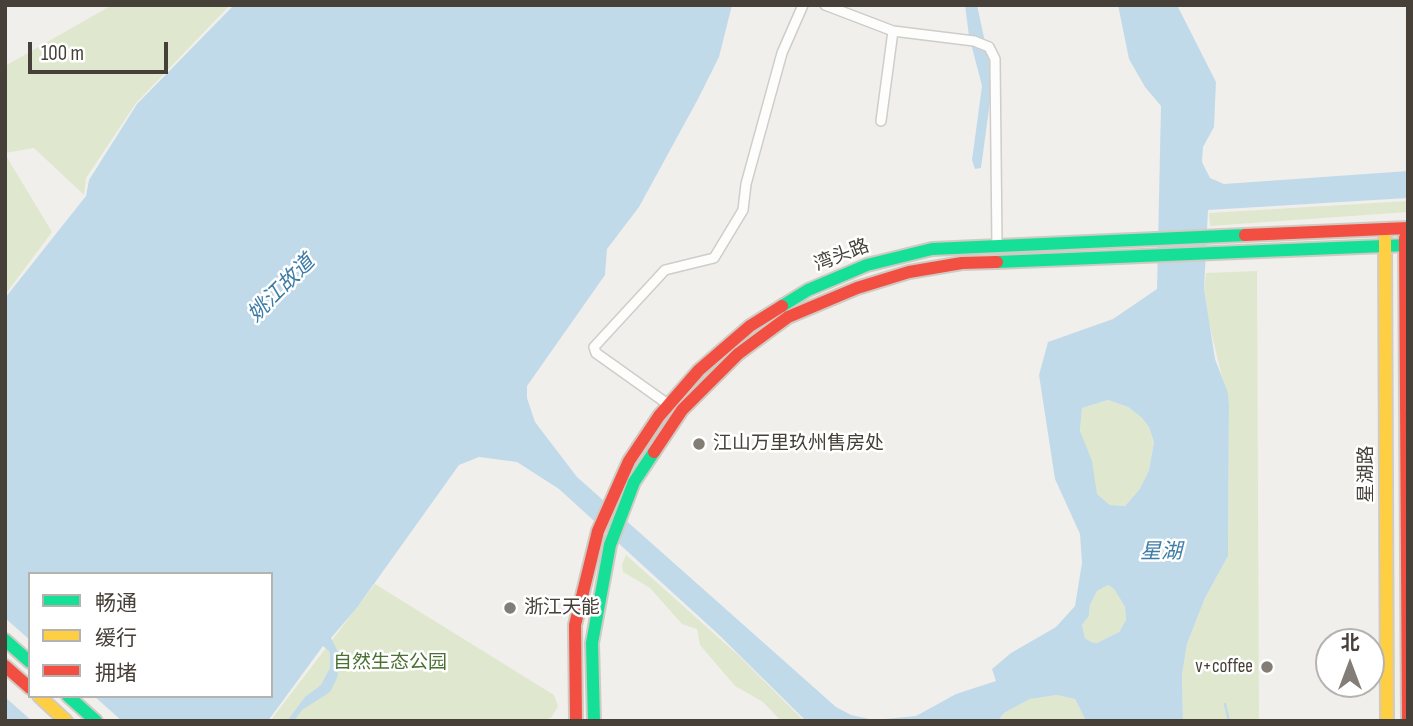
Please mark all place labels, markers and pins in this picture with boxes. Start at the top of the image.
place label: 江山万里玖州售房处 [713,433,884,455]
marker: 江山万里玖州售房处 [691,436,707,452]
place label: 浙江天能 [524,597,600,619]
marker: 浙江天能 [502,600,518,616]
place label: v+coffee [1195,656,1253,678]
marker: v+coffee [1259,659,1275,675]

